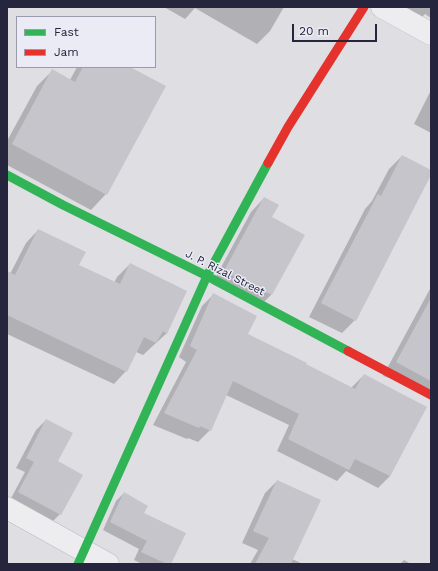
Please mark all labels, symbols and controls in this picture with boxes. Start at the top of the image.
legend [16,16,156,68]
scale bar [294,16,379,42]
text: 20 m [299,24,329,38]
text: Fast [54,25,79,39]
text: Jam [54,45,79,59]
street label: J. P. Rizal Street [183,247,267,299]

